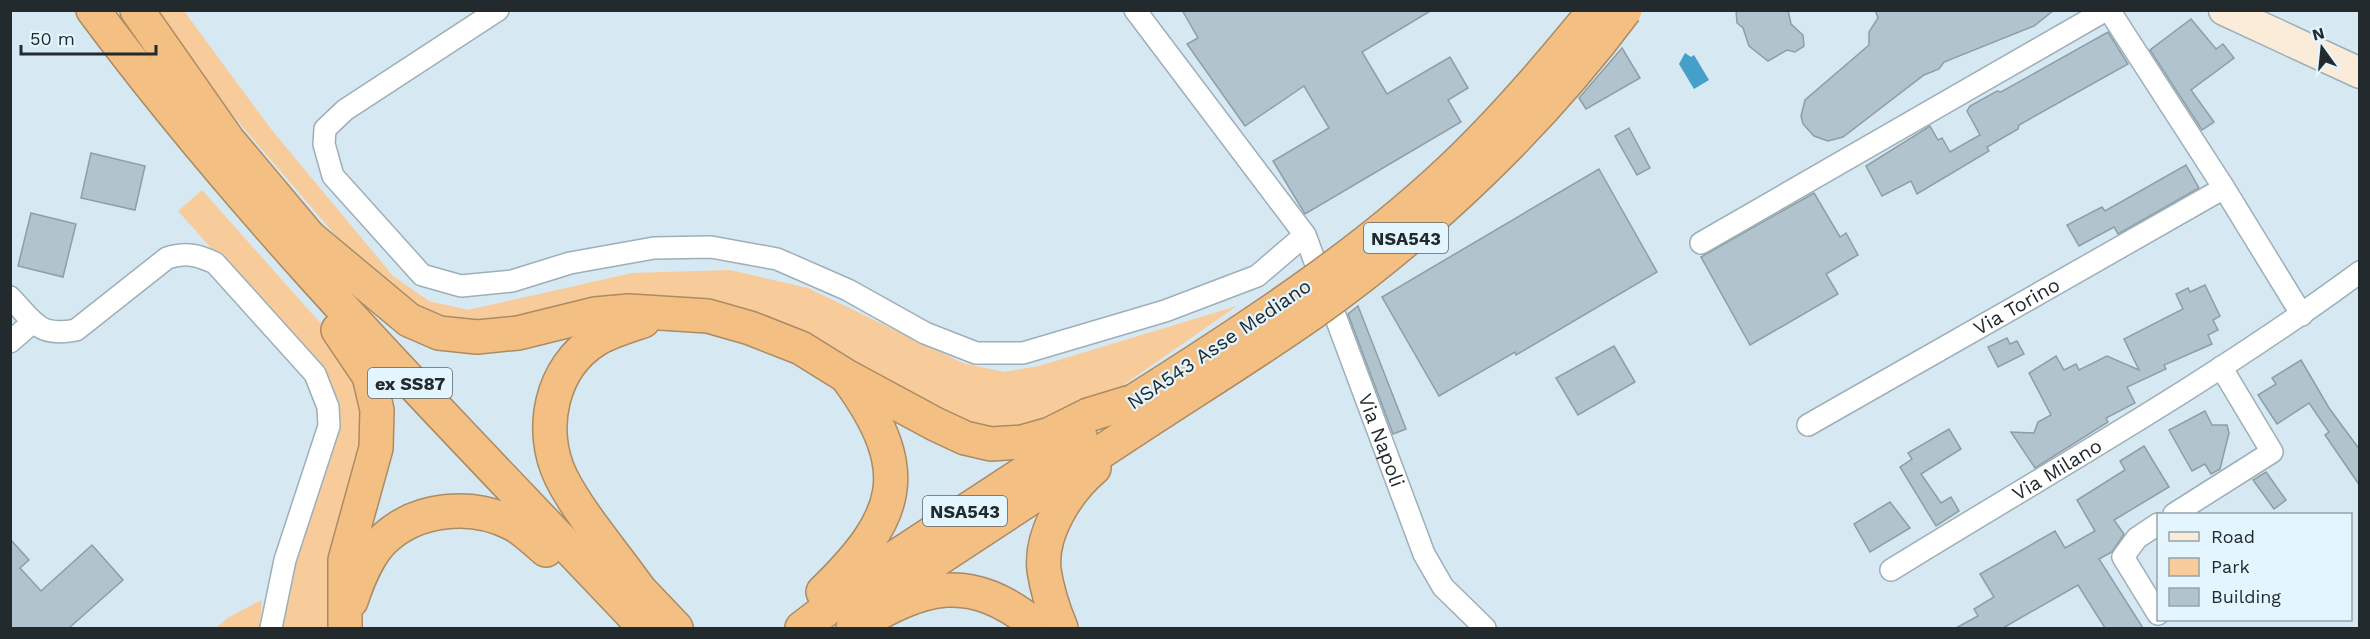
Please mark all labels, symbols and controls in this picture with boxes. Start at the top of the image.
scale bar [21,18,156,56]
north arrow [2292,18,2352,78]
text: N [2310,23,2326,45]
text: 50 m [30,28,75,49]
road number: NSA543 [1364,223,1448,253]
street label: Via Torino [1969,272,2064,340]
street label: NSA543 Asse Mediano [1122,273,1316,415]
road number: ex SS87 [368,368,452,398]
street label: Via Napoli [1353,390,1410,490]
street label: Via Milano [2008,433,2106,506]
road number: NSA543 [923,496,1007,526]
legend [2157,513,2352,621]
text: Road [2211,526,2255,547]
text: Park [2211,556,2250,577]
text: Building [2211,586,2281,607]

